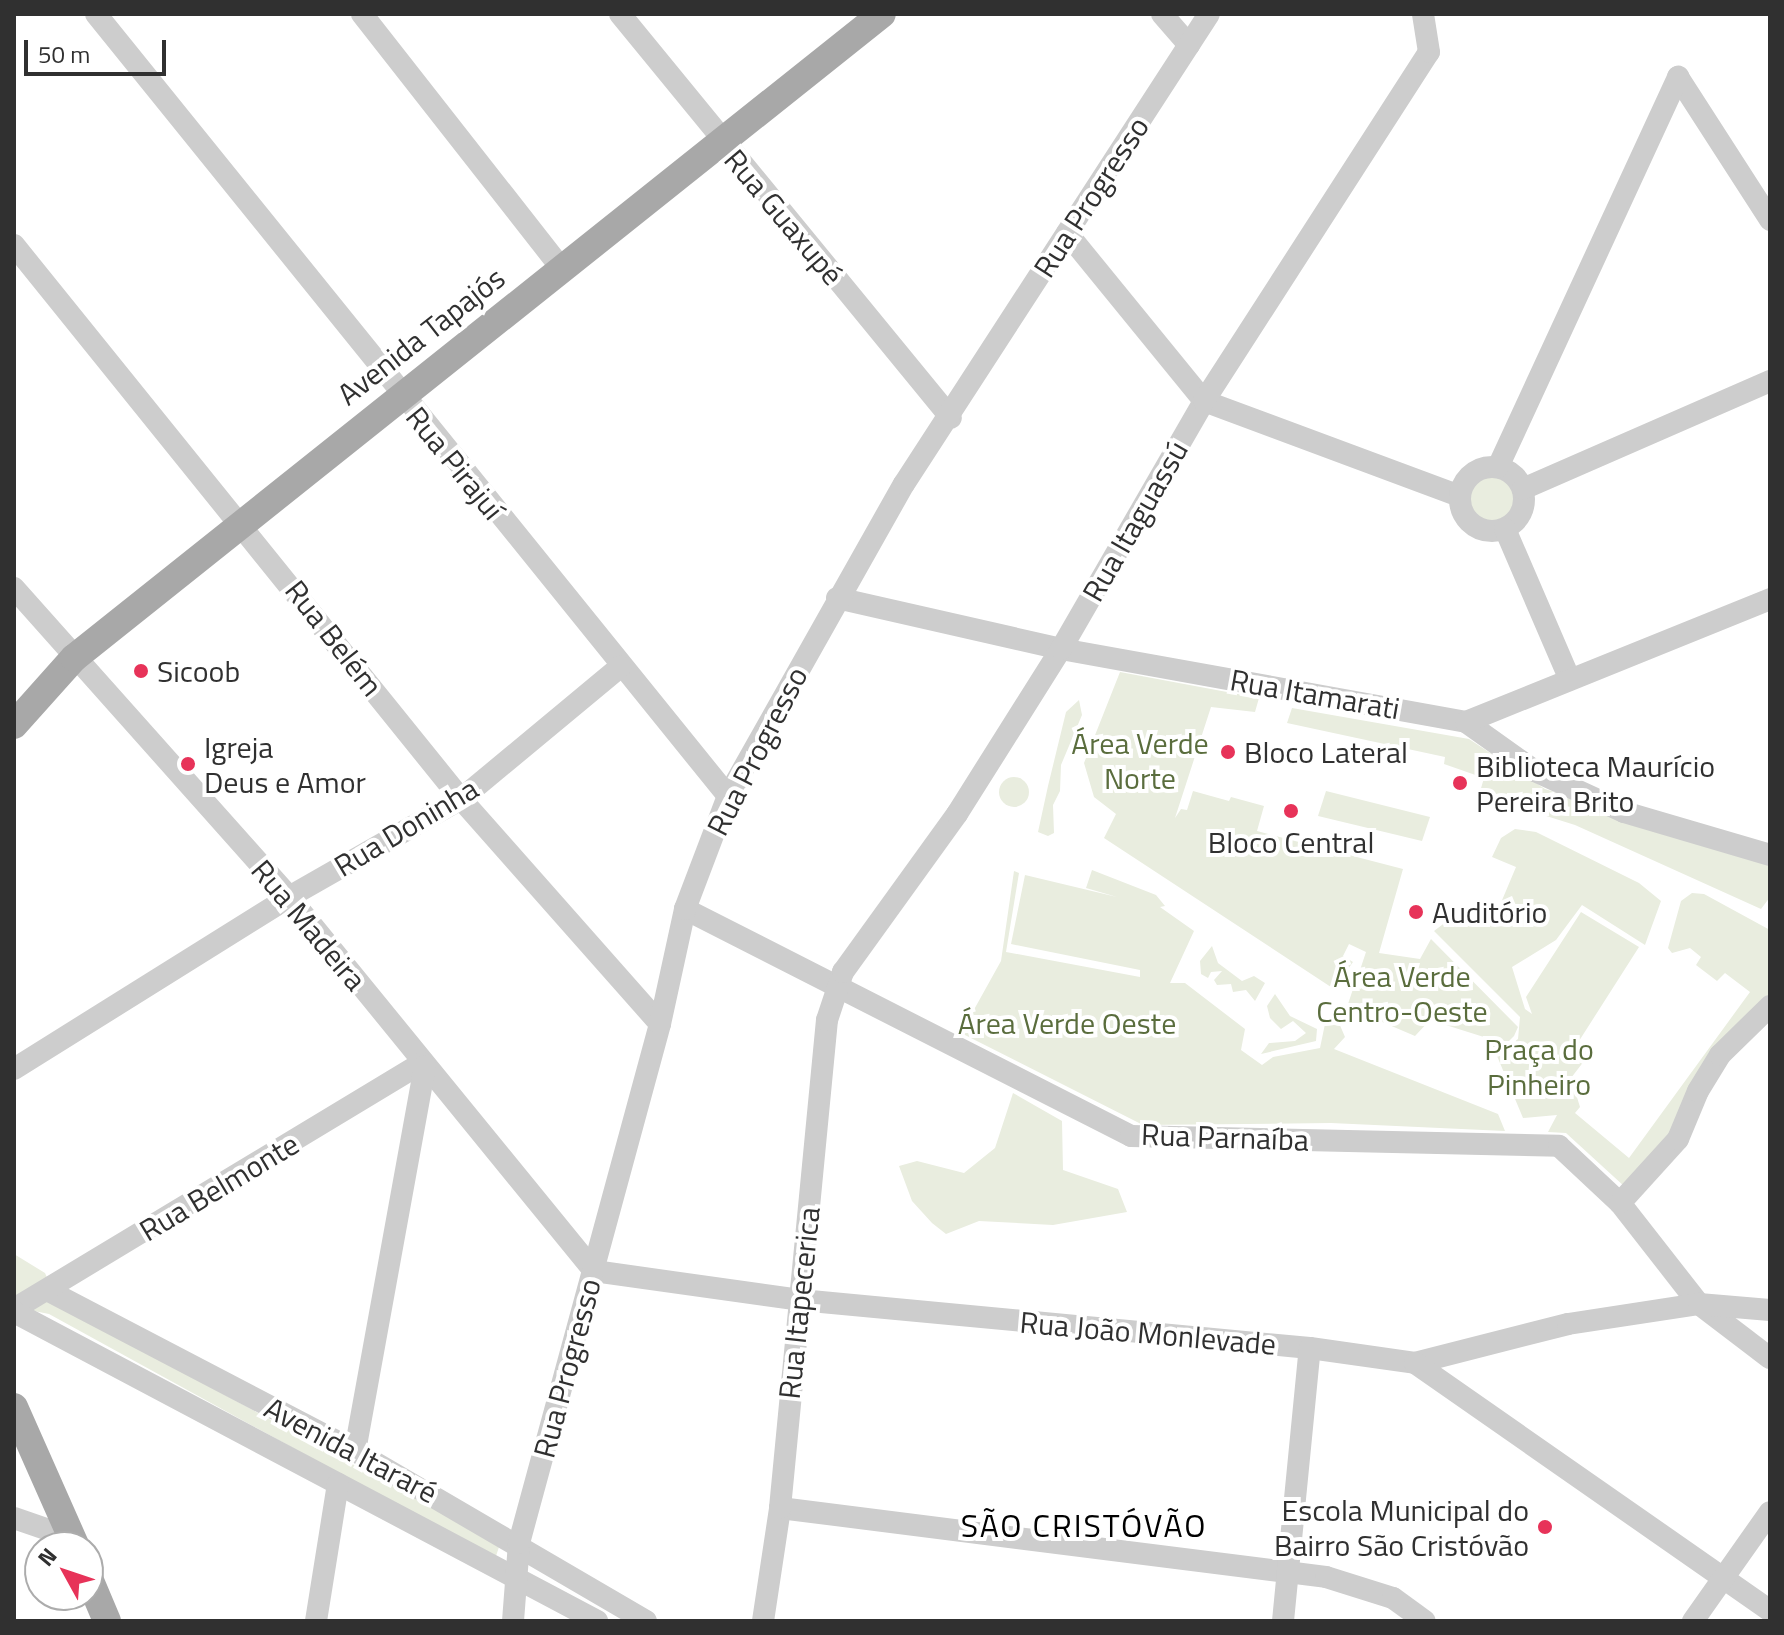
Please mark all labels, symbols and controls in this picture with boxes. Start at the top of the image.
scale bar [28,24,170,74]
text: 50 m [38,36,90,72]
street label: Rua Progresso [1026,110,1156,284]
street label: Rua Guaxupé [717,142,851,292]
street label: Avenida Tapajós [330,260,512,412]
street label: Rua Pirajuí [399,399,511,527]
street label: Rua Itaguassú [1075,434,1195,608]
street label: Rua Belém [278,573,390,703]
place label: Sicoob [157,653,240,689]
street label: Rua Progresso [699,661,815,841]
street label: Rua Itamarati [1227,661,1403,727]
marker: Sicoob [132,662,150,680]
park label: Área Verde Norte [1071,725,1209,796]
place label: Igreja Deus e Amor [204,729,366,800]
place label: Bloco Lateral [1244,734,1408,770]
marker: Bloco Lateral [1219,743,1237,761]
place label: Biblioteca Maurício Pereira Brito [1476,748,1715,818]
marker: Igreja Deus e Amor [179,755,197,773]
street label: Rua Doninha [328,770,484,884]
marker: Biblioteca Maurício Pereira Brito [1451,774,1469,792]
marker: Bloco Central [1282,802,1300,820]
place label: Bloco Central [1208,824,1374,860]
street label: Rua Madeira [244,852,374,998]
place label: Auditório [1432,894,1547,930]
marker: Auditório [1407,903,1425,921]
park label: Área Verde Centro-Oeste [1316,958,1488,1028]
park label: Área Verde Oeste [958,1005,1176,1041]
park label: Praça do Pinheiro [1484,1031,1594,1102]
street label: Rua Parnaíba [1141,1116,1309,1158]
street label: Rua Belmonte [133,1125,305,1249]
street label: Rua Itapecerica [771,1205,827,1401]
street label: Rua Progresso [526,1274,608,1462]
street label: Rua João Monlevade [1018,1304,1278,1362]
street label: Avenida Itararé [258,1389,444,1511]
place label: Escola Municipal do Bairro São Cristóvão [1274,1492,1529,1562]
district label: SÃO CRISTÓVÃO [961,1506,1207,1544]
marker: Escola Municipal do Bairro São Cristóvão [1536,1518,1554,1536]
north arrow [24,1531,104,1611]
text: N [29,1540,65,1574]

